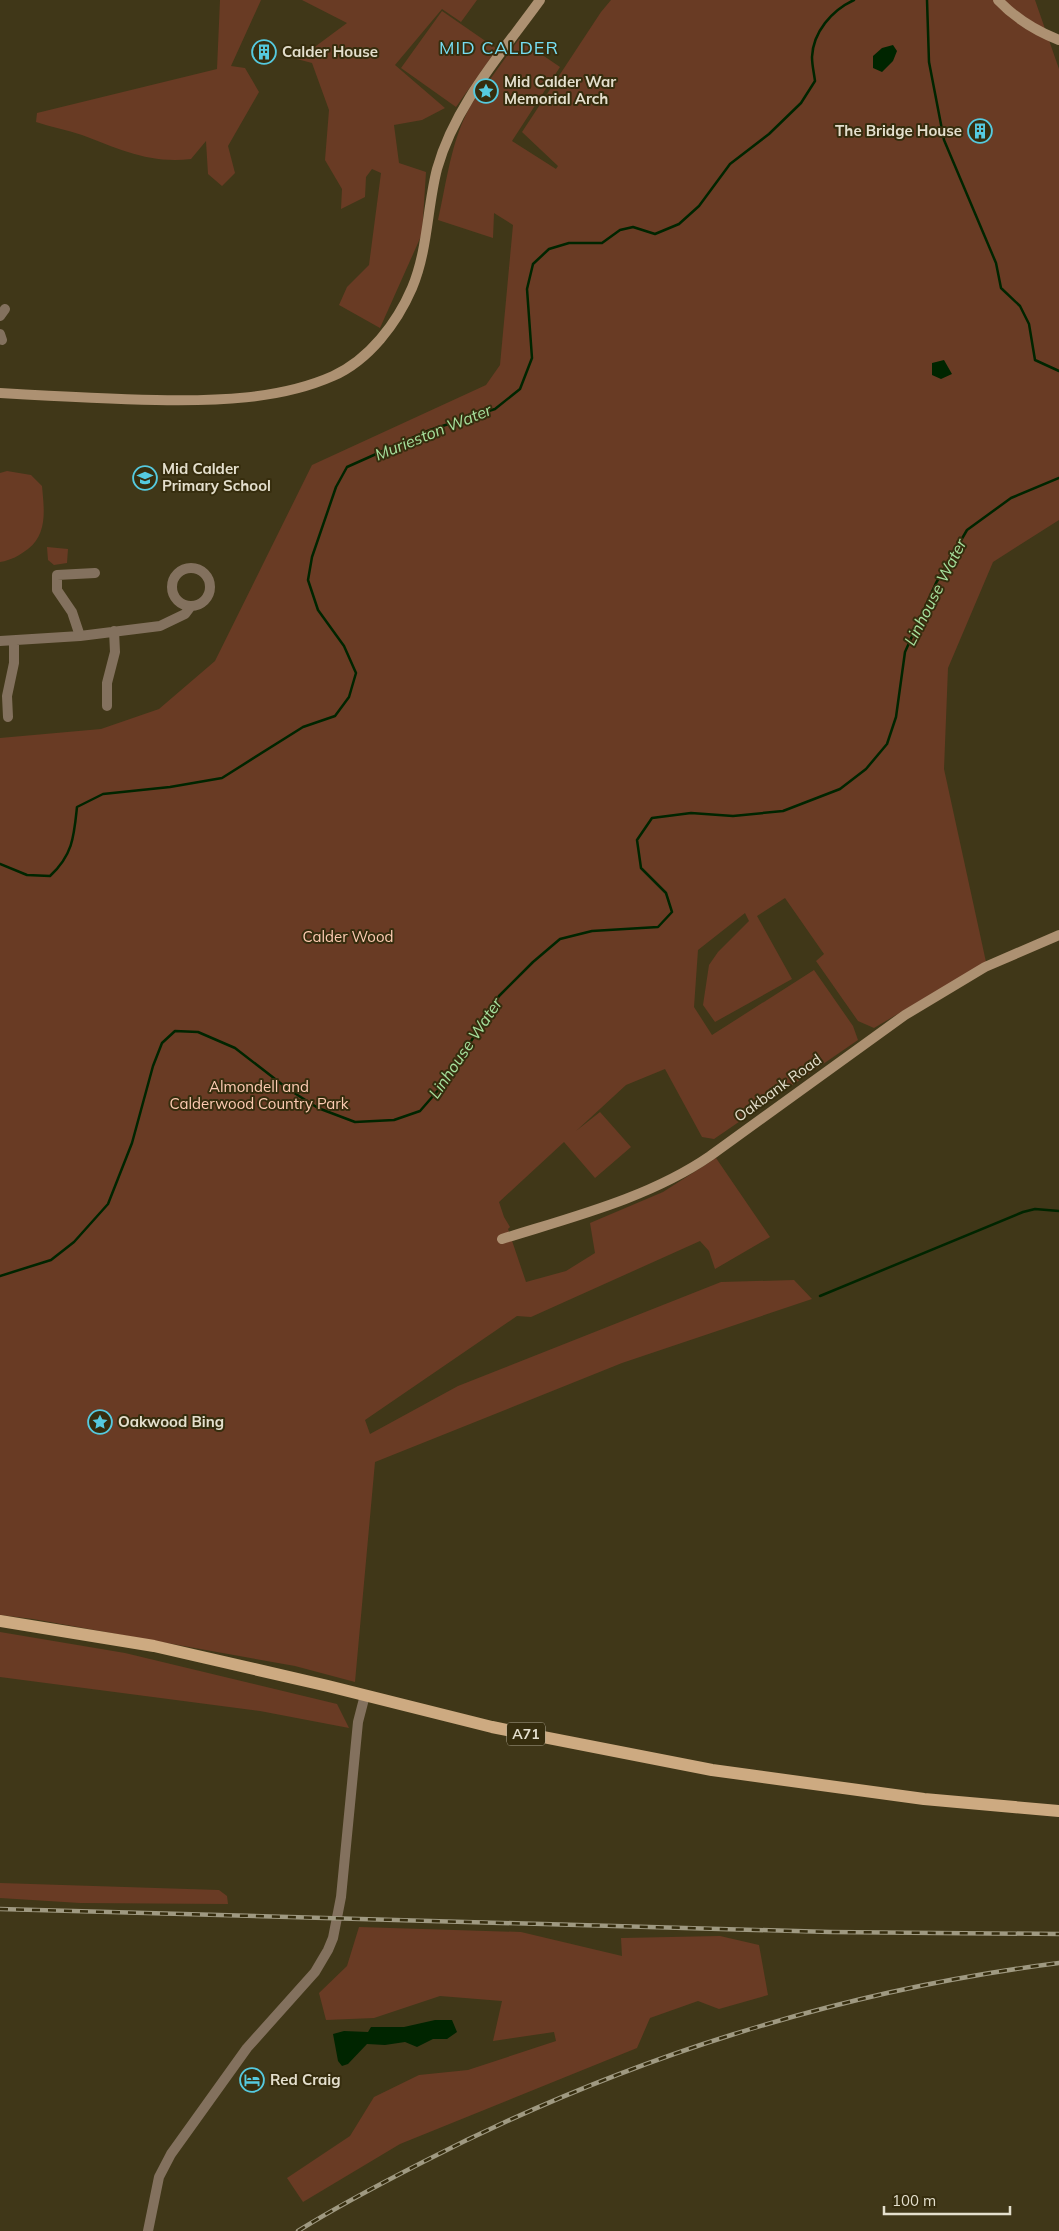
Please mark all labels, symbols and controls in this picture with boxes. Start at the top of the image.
district label: MID CALDER [439,36,559,59]
building icon: Calder House [251,39,277,65]
place label: Calder House [282,42,378,61]
place label: Mid Calder War Memorial Arch [504,72,616,108]
place icon: Mid Calder War Memorial Arch [473,78,499,104]
building icon: The Bridge House [967,118,993,144]
place label: The Bridge House [835,121,962,140]
water label: Murieston Water [372,399,495,464]
place label: Mid Calder Primary School [162,459,271,495]
school or university icon: Mid Calder Primary School [132,465,158,491]
water label: Linhouse Water [900,534,971,649]
park label: Calder Wood [302,927,394,946]
water label: Linhouse Water [424,993,507,1102]
street label: Oakbank Road [730,1049,825,1126]
park label: Almondell and Calderwood Country Park [170,1077,349,1113]
place icon: Oakwood Bing [87,1409,113,1435]
place label: Oakwood Bing [118,1412,224,1431]
road number: A71 [507,1722,545,1746]
hotel icon: Red Craig [239,2067,265,2093]
place label: Red Craig [270,2070,341,2089]
scale bar [884,2184,1010,2216]
text: 100 m [892,2191,936,2210]

